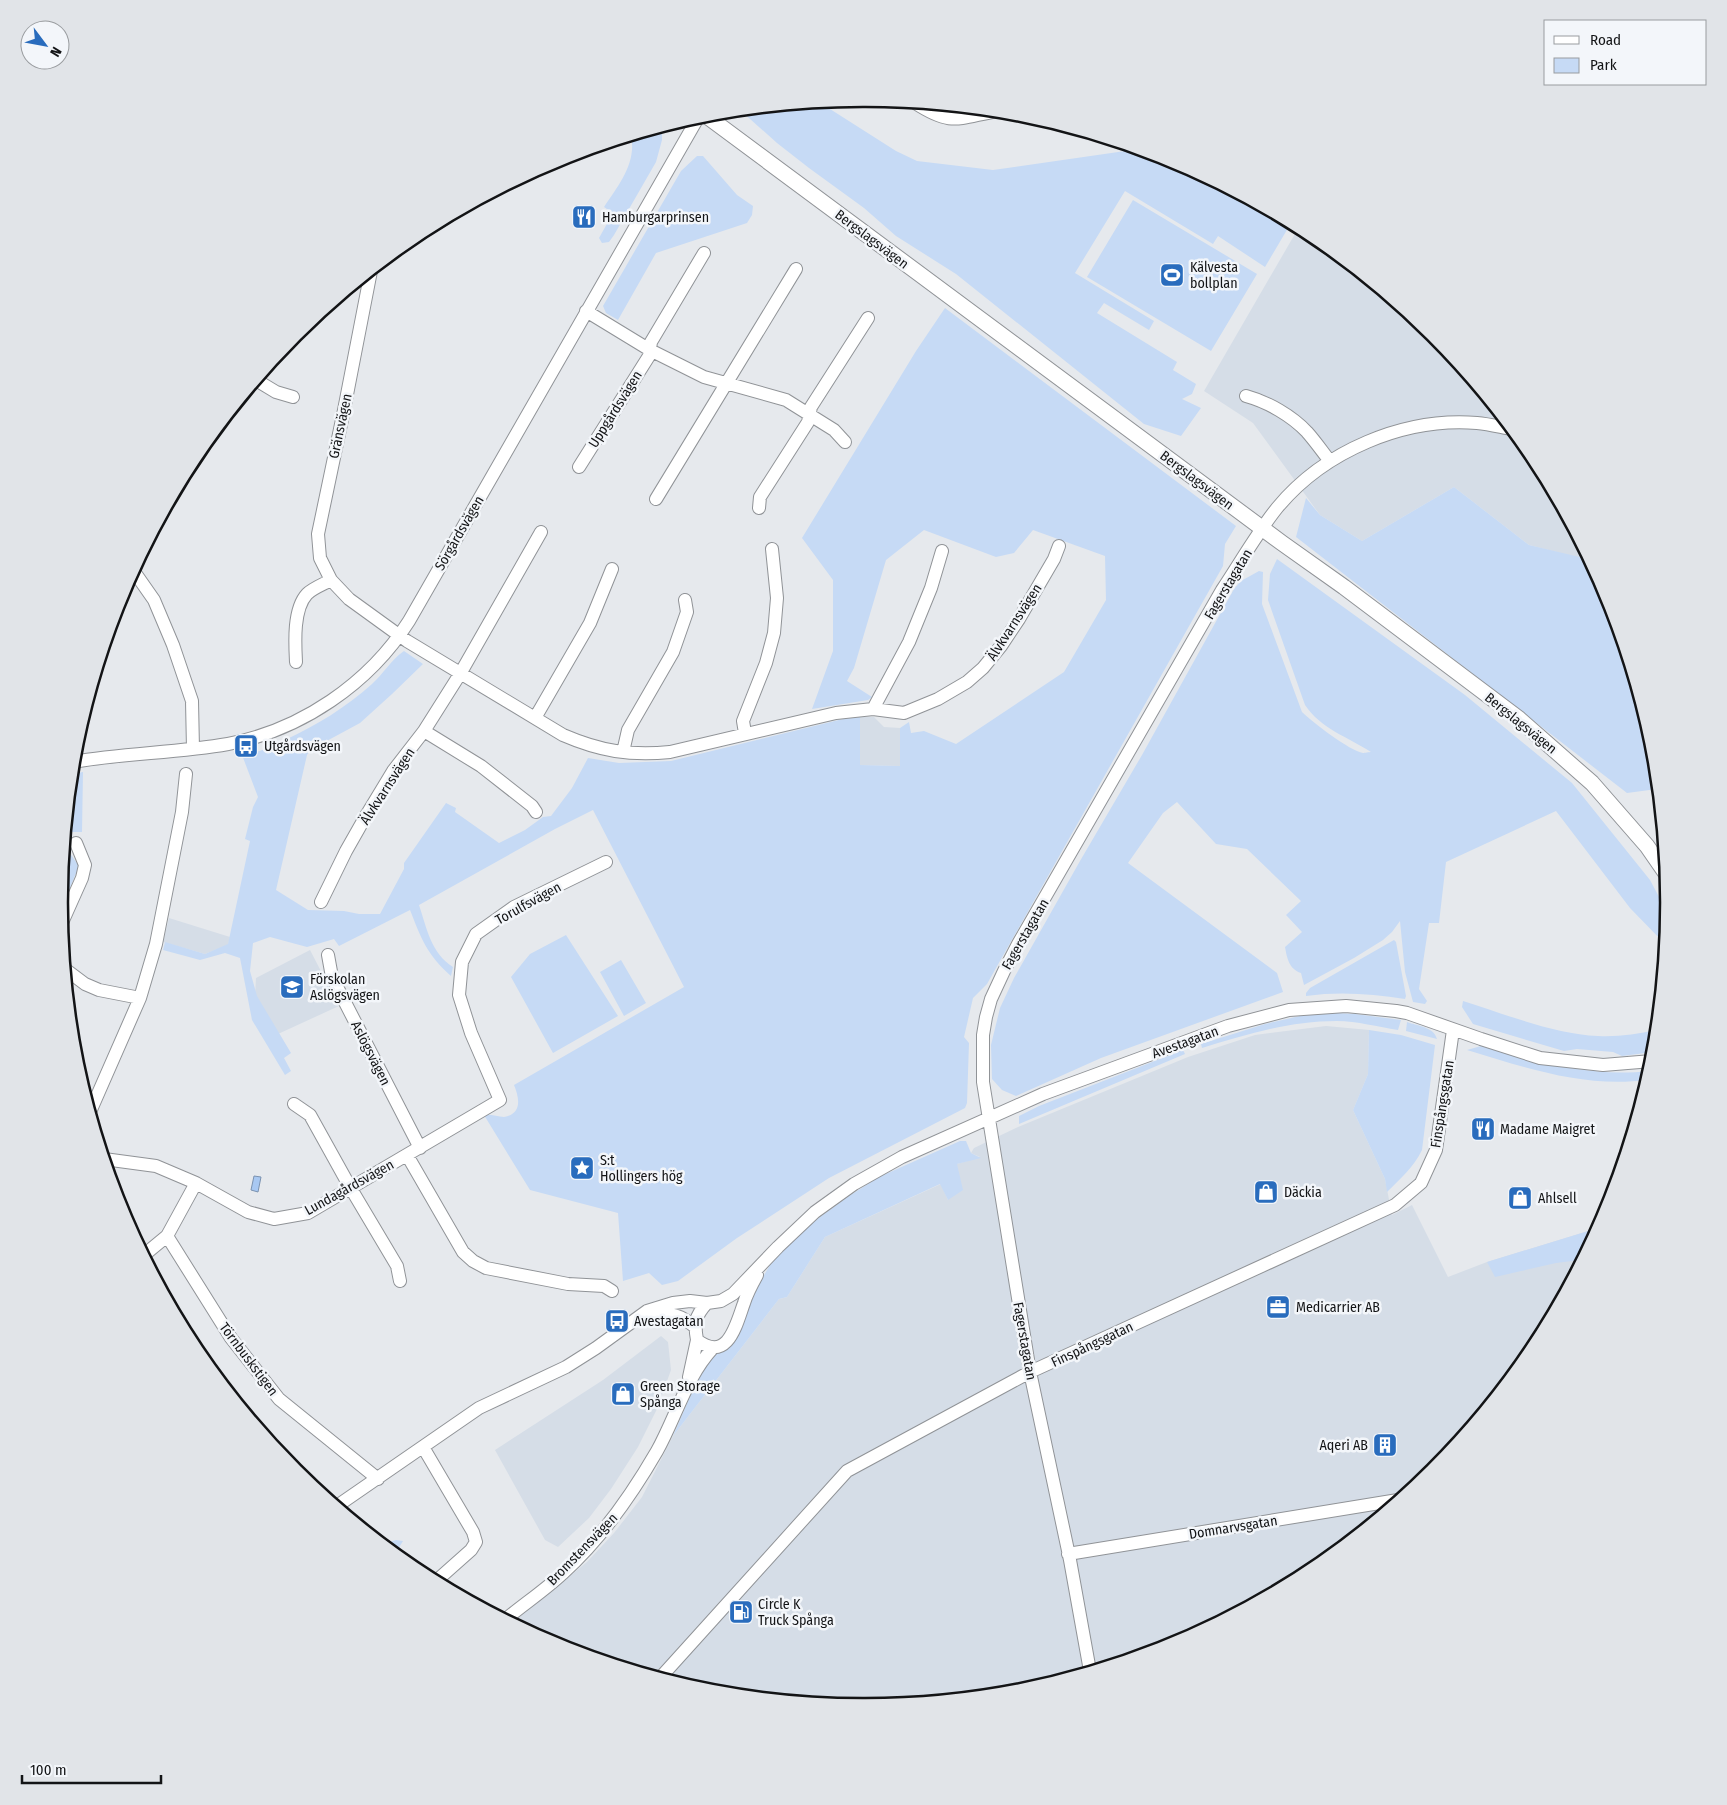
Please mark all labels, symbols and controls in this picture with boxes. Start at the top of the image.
north arrow [20,20,70,70]
legend [1544,20,1707,85]
text: Road [1590,31,1621,49]
text: N [46,44,65,60]
text: Park [1590,56,1617,74]
restaurant icon: Hamburgarprinsen [571,204,597,230]
street label: Bergslagsvägen [832,206,912,273]
place label: Hamburgarprinsen [602,209,709,226]
place label: Kälvesta bollplan [1190,259,1238,292]
sports icon: Kälvesta bollplan [1159,262,1185,288]
street label: Uppgårdsvägen [585,368,646,451]
street label: Gränsvägen [325,392,356,460]
street label: Bergslagsvägen [1157,447,1237,514]
street label: Sörgårdsvägen [431,493,488,574]
street label: Fagerstagatan [1201,546,1256,623]
street label: Älvkvarnsvägen [983,581,1046,664]
street label: Bergslagsvägen [1481,689,1560,758]
bus stop icon: Utgårdsvägen [233,733,259,759]
place label: Utgårdsvägen [264,738,341,755]
street label: Älvkvarnsvägen [356,745,419,828]
street label: Torulfsvägen [492,878,564,928]
street label: Fagerstagatan [998,896,1053,973]
place label: Förskolan Aslögsvägen [310,971,380,1004]
school or university icon: Förskolan Aslögsvägen [279,974,305,1000]
street label: Aslögsvägen [347,1018,394,1088]
street label: Avestagatan [1150,1023,1221,1062]
street label: Finspångsgatan [1427,1059,1458,1149]
restaurant icon: Madame Maigret [1470,1116,1496,1142]
place label: Madame Maigret [1500,1121,1595,1138]
place label: S:t Hollingers hög [600,1152,683,1185]
place icon: S:t Hollingers hög [569,1155,595,1181]
street label: Lundagårdsvägen [302,1156,397,1219]
shop icon: Däckia [1253,1179,1279,1205]
place label: Däckia [1284,1184,1322,1201]
shop icon: Ahlsell [1507,1185,1533,1211]
place label: Ahlsell [1538,1190,1577,1207]
office icon: Medicarrier AB [1265,1294,1291,1320]
place label: Medicarrier AB [1296,1299,1380,1316]
street label: Fagerstagatan [1009,1301,1040,1381]
bus stop icon: Avestagatan [604,1308,630,1334]
place label: Avestagatan [634,1313,704,1330]
street label: Finspångsgatan [1049,1318,1136,1371]
street label: Törnbuskstigen [216,1319,282,1399]
place label: Green Storage Spånga [640,1378,720,1411]
shop icon: Green Storage Spånga [610,1381,636,1407]
building icon: Aqeri AB [1372,1432,1398,1458]
place label: Aqeri AB [1319,1437,1368,1454]
street label: Bromstensvägen [544,1510,621,1589]
street label: Domnarvsgatan [1188,1512,1279,1543]
place label: Circle K Truck Spånga [758,1596,834,1629]
fuel station icon: Circle K Truck Spånga [728,1599,754,1625]
scale bar [22,1752,161,1784]
text: 100 m [30,1761,67,1779]

